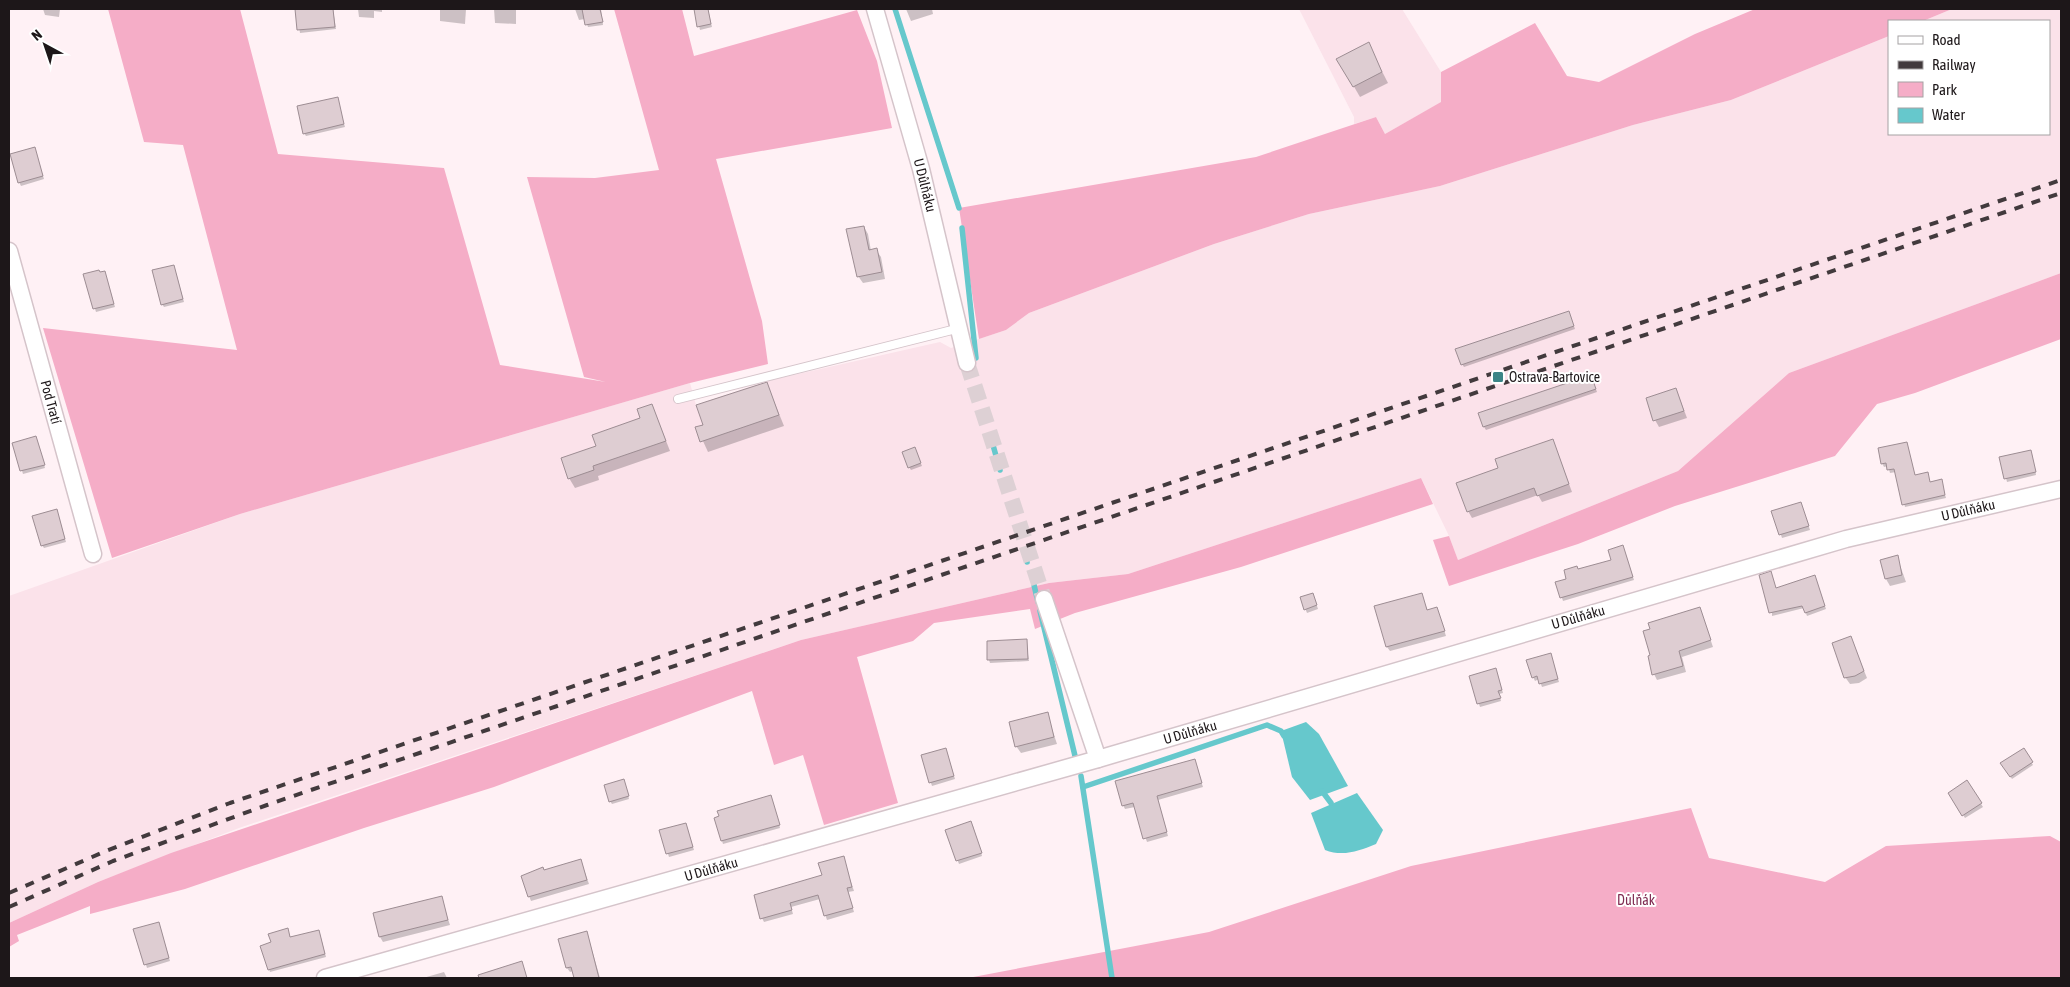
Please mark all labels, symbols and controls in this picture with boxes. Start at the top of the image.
north arrow [20,20,70,70]
legend [1888,20,2050,135]
text: N [28,26,45,44]
text: Road [1932,31,1961,48]
text: Railway [1932,56,1976,73]
text: Park [1932,81,1957,98]
text: Water [1932,106,1965,123]
street label: U Důlňáku [911,157,939,213]
place label: Ostrava-Bartovice [1509,369,1600,385]
marker: Ostrava-Bartovice [1491,370,1505,384]
street label: Pod Tratí [37,378,65,426]
street label: U Důlňáku [1940,496,1996,524]
street label: U Důlňáku [1549,602,1607,632]
street label: U Důlňáku [1161,717,1219,747]
street label: U Důlňáku [682,854,740,884]
park label: Důlňák [1617,892,1655,908]

